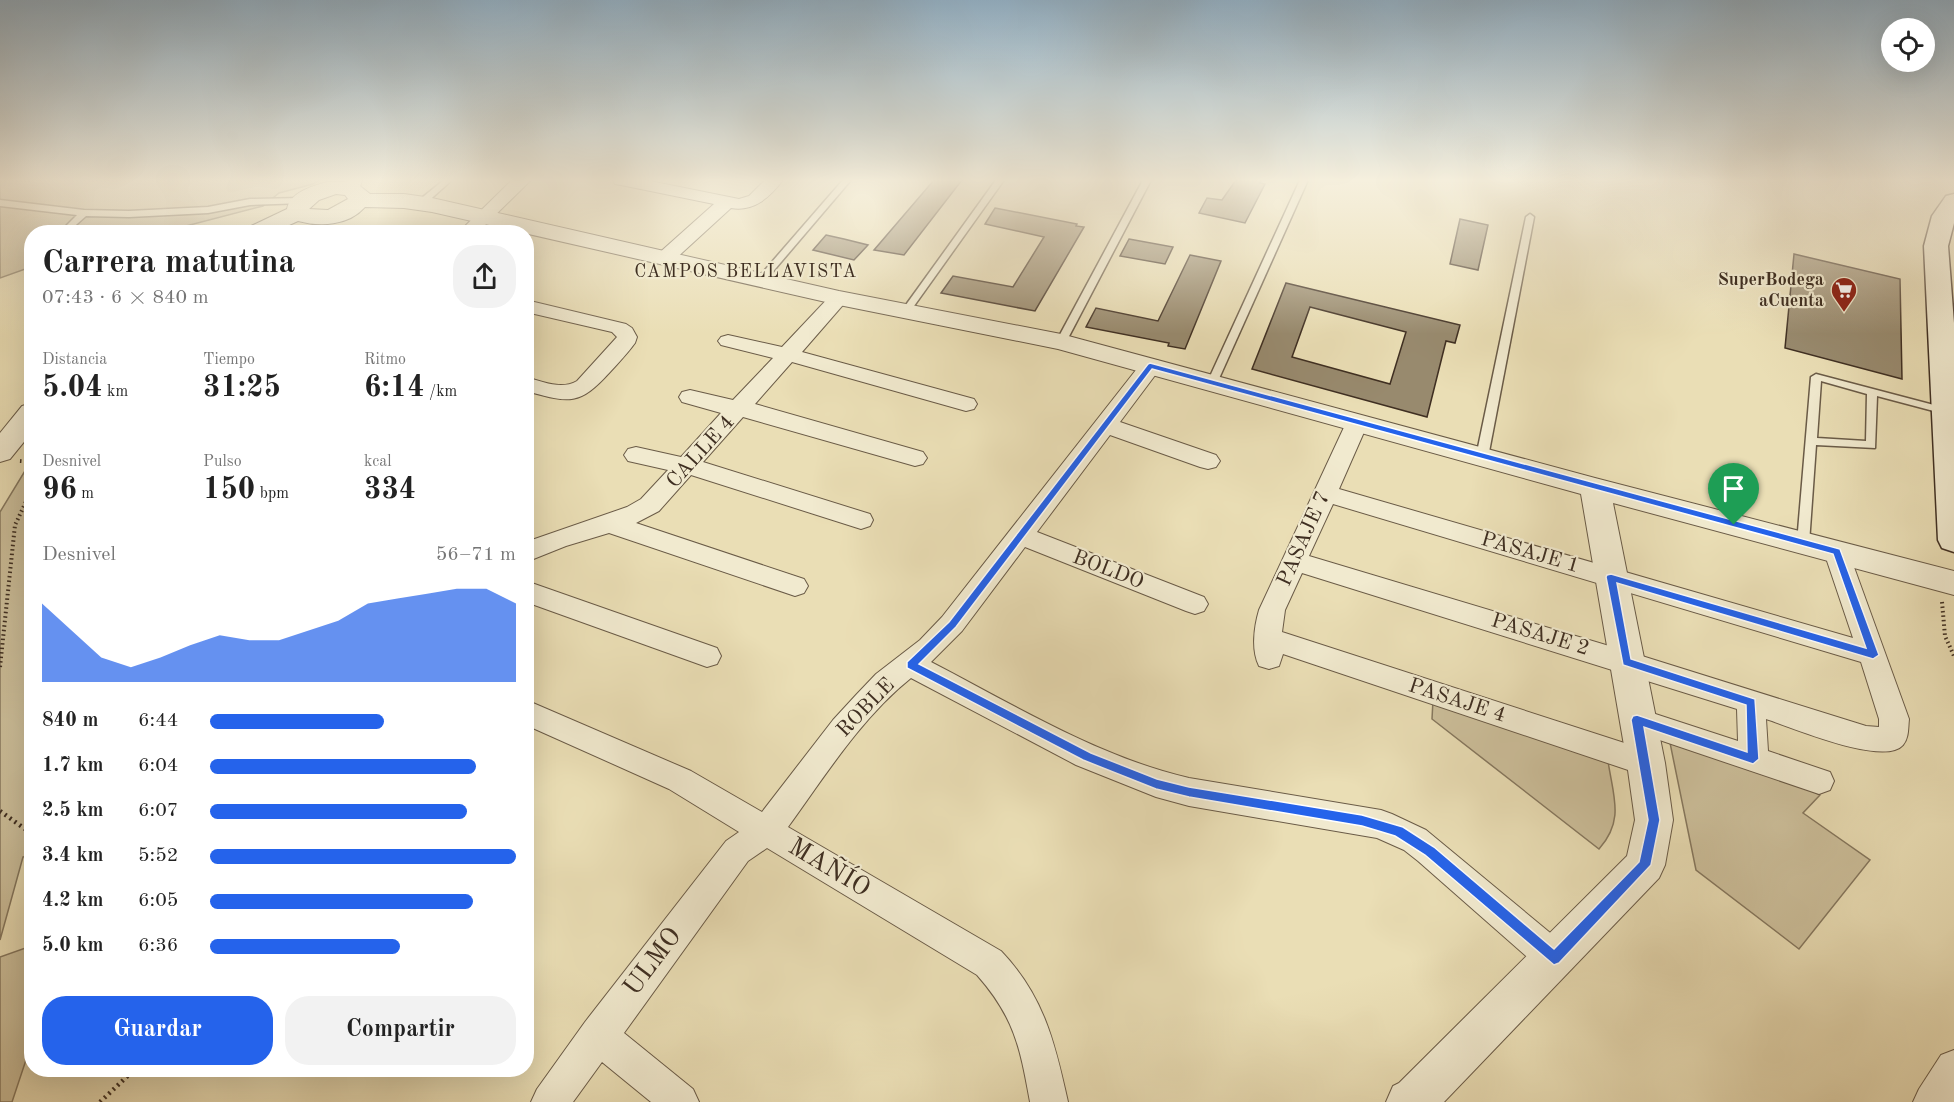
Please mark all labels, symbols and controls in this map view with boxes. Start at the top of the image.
map controls [1881,18,1935,72]
button: locate [1881,18,1935,72]
button: share [453,245,516,308]
text: Carrera matutina [42,247,295,280]
district label: CAMPOS BELLAVISTA [634,263,858,281]
place label: SuperBodega aCuenta [1718,271,1824,310]
supermarket icon: SuperBodega aCuenta [1829,275,1859,313]
text: 07:43 · 6 × 840 m [42,288,209,308]
text: Distancia [42,352,107,368]
text: Tiempo [203,352,255,368]
text: Ritmo [364,352,406,368]
text: 5.04 [42,373,103,403]
text: 31:25 [203,373,281,403]
text: 6:14 [364,373,425,403]
text: km [103,384,128,400]
text: /km [425,384,457,400]
street label: CALLE 4 [663,412,739,492]
text: Desnivel [42,454,101,470]
text: Pulso [203,454,242,470]
text: kcal [364,454,392,470]
pin [1708,463,1759,525]
icon: arrive [1717,472,1750,505]
text: 96 [42,475,77,505]
text: 150 [203,475,255,505]
text: 334 [364,475,416,505]
text: m [77,486,94,502]
text: bpm [255,486,289,502]
street label: PASAJE 7 [1274,488,1334,590]
street label: PASAJE 1 [1478,529,1582,577]
text: Desnivel [42,545,116,565]
text: 56–71 m [436,545,516,565]
street label: BOLDO [1070,547,1146,593]
street label: PASAJE 2 [1489,610,1591,660]
street label: ROBLE [833,675,899,741]
street label: PASAJE 4 [1406,675,1508,727]
text: 840 m [42,711,98,731]
text: 6:44 [138,711,178,731]
text: 1.7 km [42,756,104,776]
text: 6:04 [138,756,178,776]
text: 2.5 km [42,801,104,821]
text: 6:07 [138,801,178,821]
street label: MAÑÍO [784,829,877,902]
text: 3.4 km [42,846,104,866]
text: 5:52 [138,846,178,866]
text: 4.2 km [42,891,104,911]
text: 6:05 [138,891,178,911]
street label: ULMO [619,923,687,1001]
text: 5.0 km [42,936,104,956]
text: 6:36 [138,936,178,956]
button: Guardar [42,996,273,1065]
button: Compartir [285,996,516,1065]

